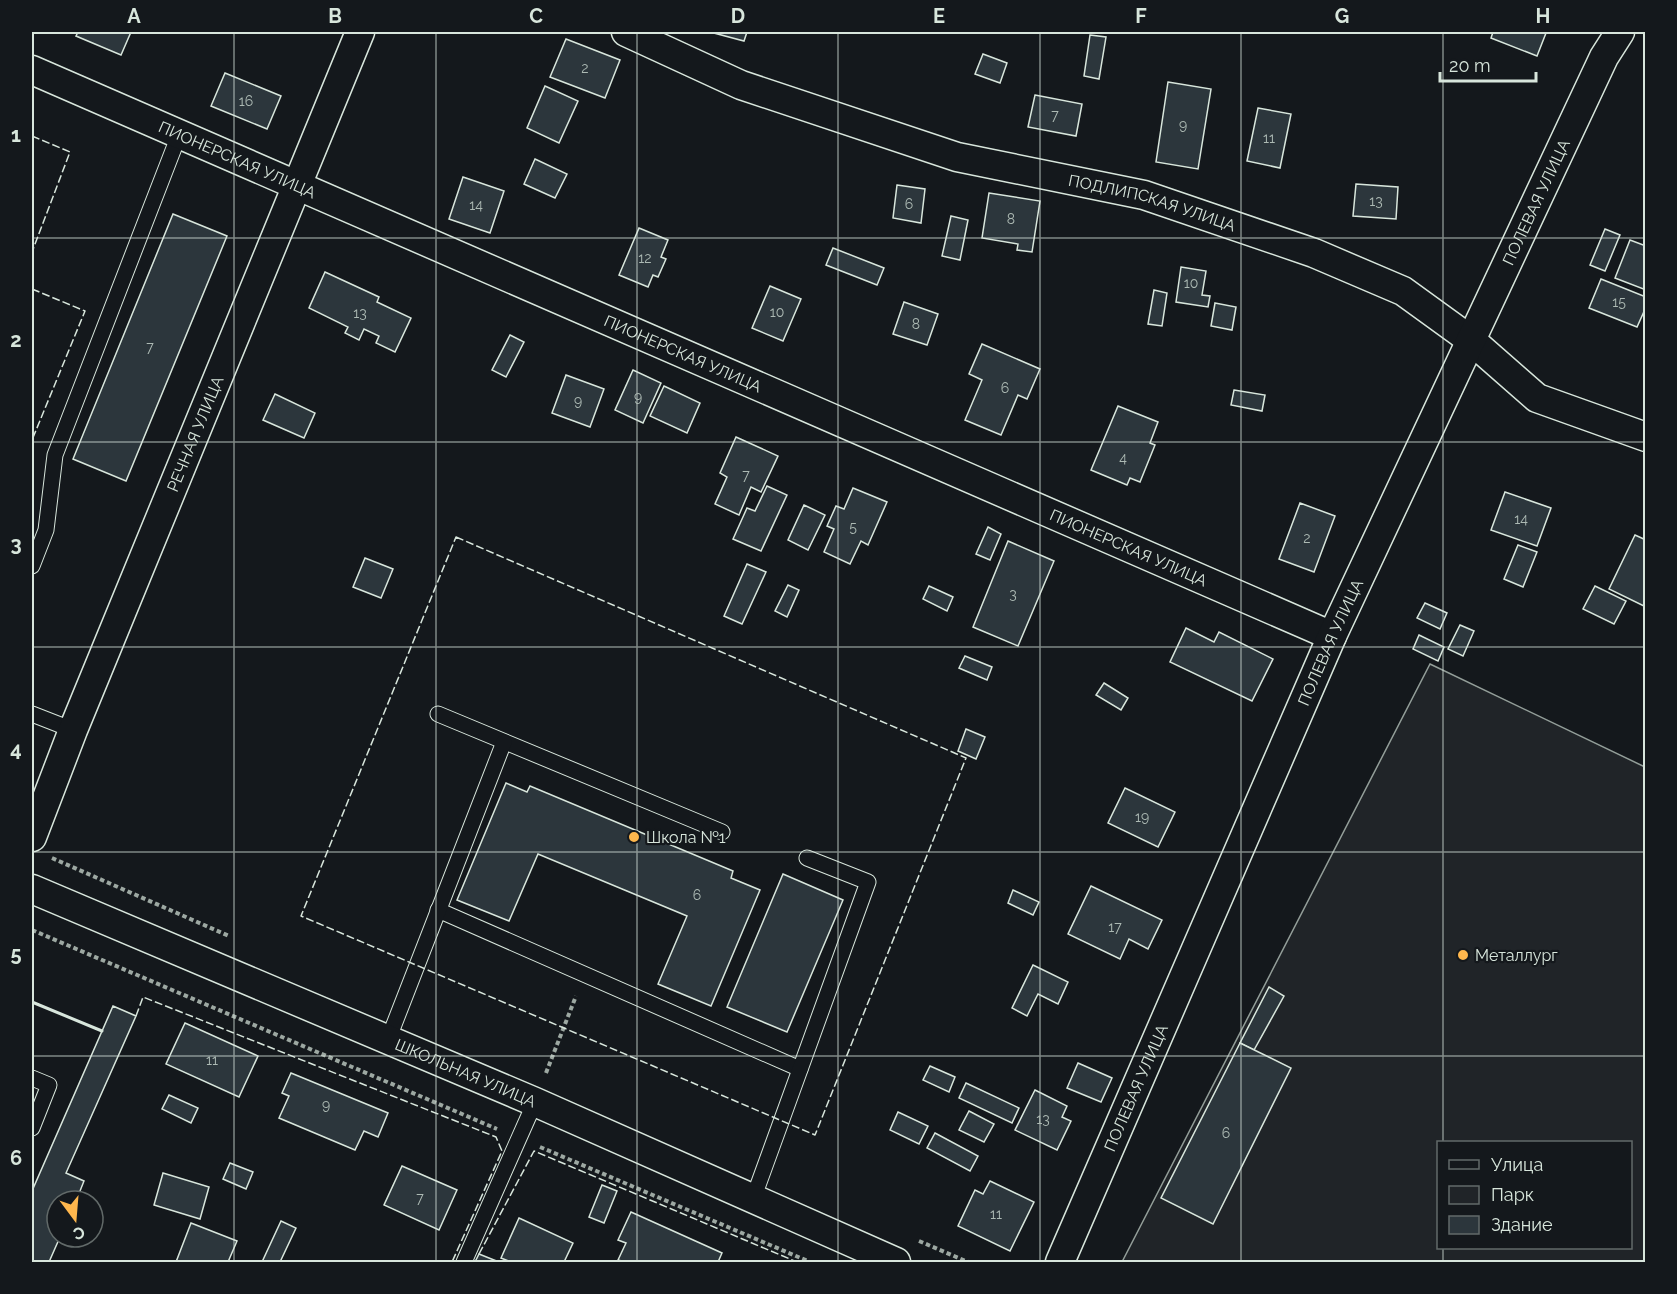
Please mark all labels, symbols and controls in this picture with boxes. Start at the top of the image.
text: A [127,4,141,28]
text: B [328,4,342,28]
text: C [529,4,543,28]
text: D [731,4,745,28]
text: E [933,4,945,28]
text: F [1135,4,1147,28]
text: G [1335,4,1349,28]
text: H [1536,4,1550,28]
scale bar [1440,45,1536,83]
text: 20 m [1449,55,1491,76]
house number: 2 [581,60,589,76]
house number: 16 [239,93,253,109]
house number: 7 [1051,107,1059,123]
street label: ПИОНЕРСКАЯ УЛИЦА [156,117,319,202]
house number: 9 [1179,117,1187,133]
text: 1 [11,123,21,147]
house number: 11 [1263,130,1275,146]
street label: ПОЛЕВАЯ УЛИЦА [1498,136,1574,268]
street label: ПОДЛИПСКАЯ УЛИЦА [1067,170,1239,235]
house number: 13 [1369,193,1383,209]
house number: 6 [905,196,913,212]
house number: 14 [469,197,483,213]
house number: 8 [1007,211,1015,227]
house number: 12 [638,250,652,266]
house number: 10 [1184,275,1198,291]
house number: 15 [1612,294,1626,310]
house number: 10 [770,304,784,320]
house number: 13 [353,305,367,321]
street label: ПИОНЕРСКАЯ УЛИЦА [601,311,765,396]
house number: 8 [912,316,920,332]
text: 2 [10,328,22,352]
house number: 7 [146,339,154,355]
street label: РЕЧНАЯ УЛИЦА [163,373,227,494]
house number: 6 [1001,380,1009,396]
house number: 9 [634,389,642,405]
house number: 9 [574,393,582,409]
house number: 4 [1119,450,1127,466]
house number: 7 [742,467,750,483]
street label: ПИОНЕРСКАЯ УЛИЦА [1047,505,1210,590]
house number: 14 [1514,511,1528,527]
house number: 5 [849,519,857,535]
house number: 2 [1303,530,1311,546]
text: 3 [10,532,22,556]
street label: ПОЛЕВАЯ УЛИЦА [1293,576,1367,708]
house number: 3 [1009,586,1017,602]
text: 4 [10,737,22,761]
house number: 19 [1135,809,1149,825]
place label: Школа №1 [646,828,726,847]
marker: Школа №1 [627,830,641,844]
house number: 6 [693,887,701,903]
house number: 17 [1108,919,1122,935]
text: 5 [10,942,22,966]
place label: Металлург [1475,946,1558,965]
marker: Металлург [1456,948,1470,962]
street label: ПОЛЕВАЯ УЛИЦА [1100,1021,1172,1154]
street label: ШКОЛЬНАЯ УЛИЦА [392,1034,539,1111]
house number: 11 [206,1052,218,1068]
house number: 9 [322,1097,330,1113]
house number: 13 [1036,1111,1050,1127]
house number: 6 [1222,1125,1230,1141]
legend [1437,1141,1632,1249]
text: 6 [10,1146,22,1170]
text: Улица [1491,1154,1543,1175]
text: Парк [1491,1184,1534,1205]
north arrow [45,1189,105,1249]
house number: 7 [416,1190,424,1206]
house number: 11 [990,1206,1002,1222]
text: Здание [1491,1214,1553,1235]
text: С [71,1222,87,1244]

